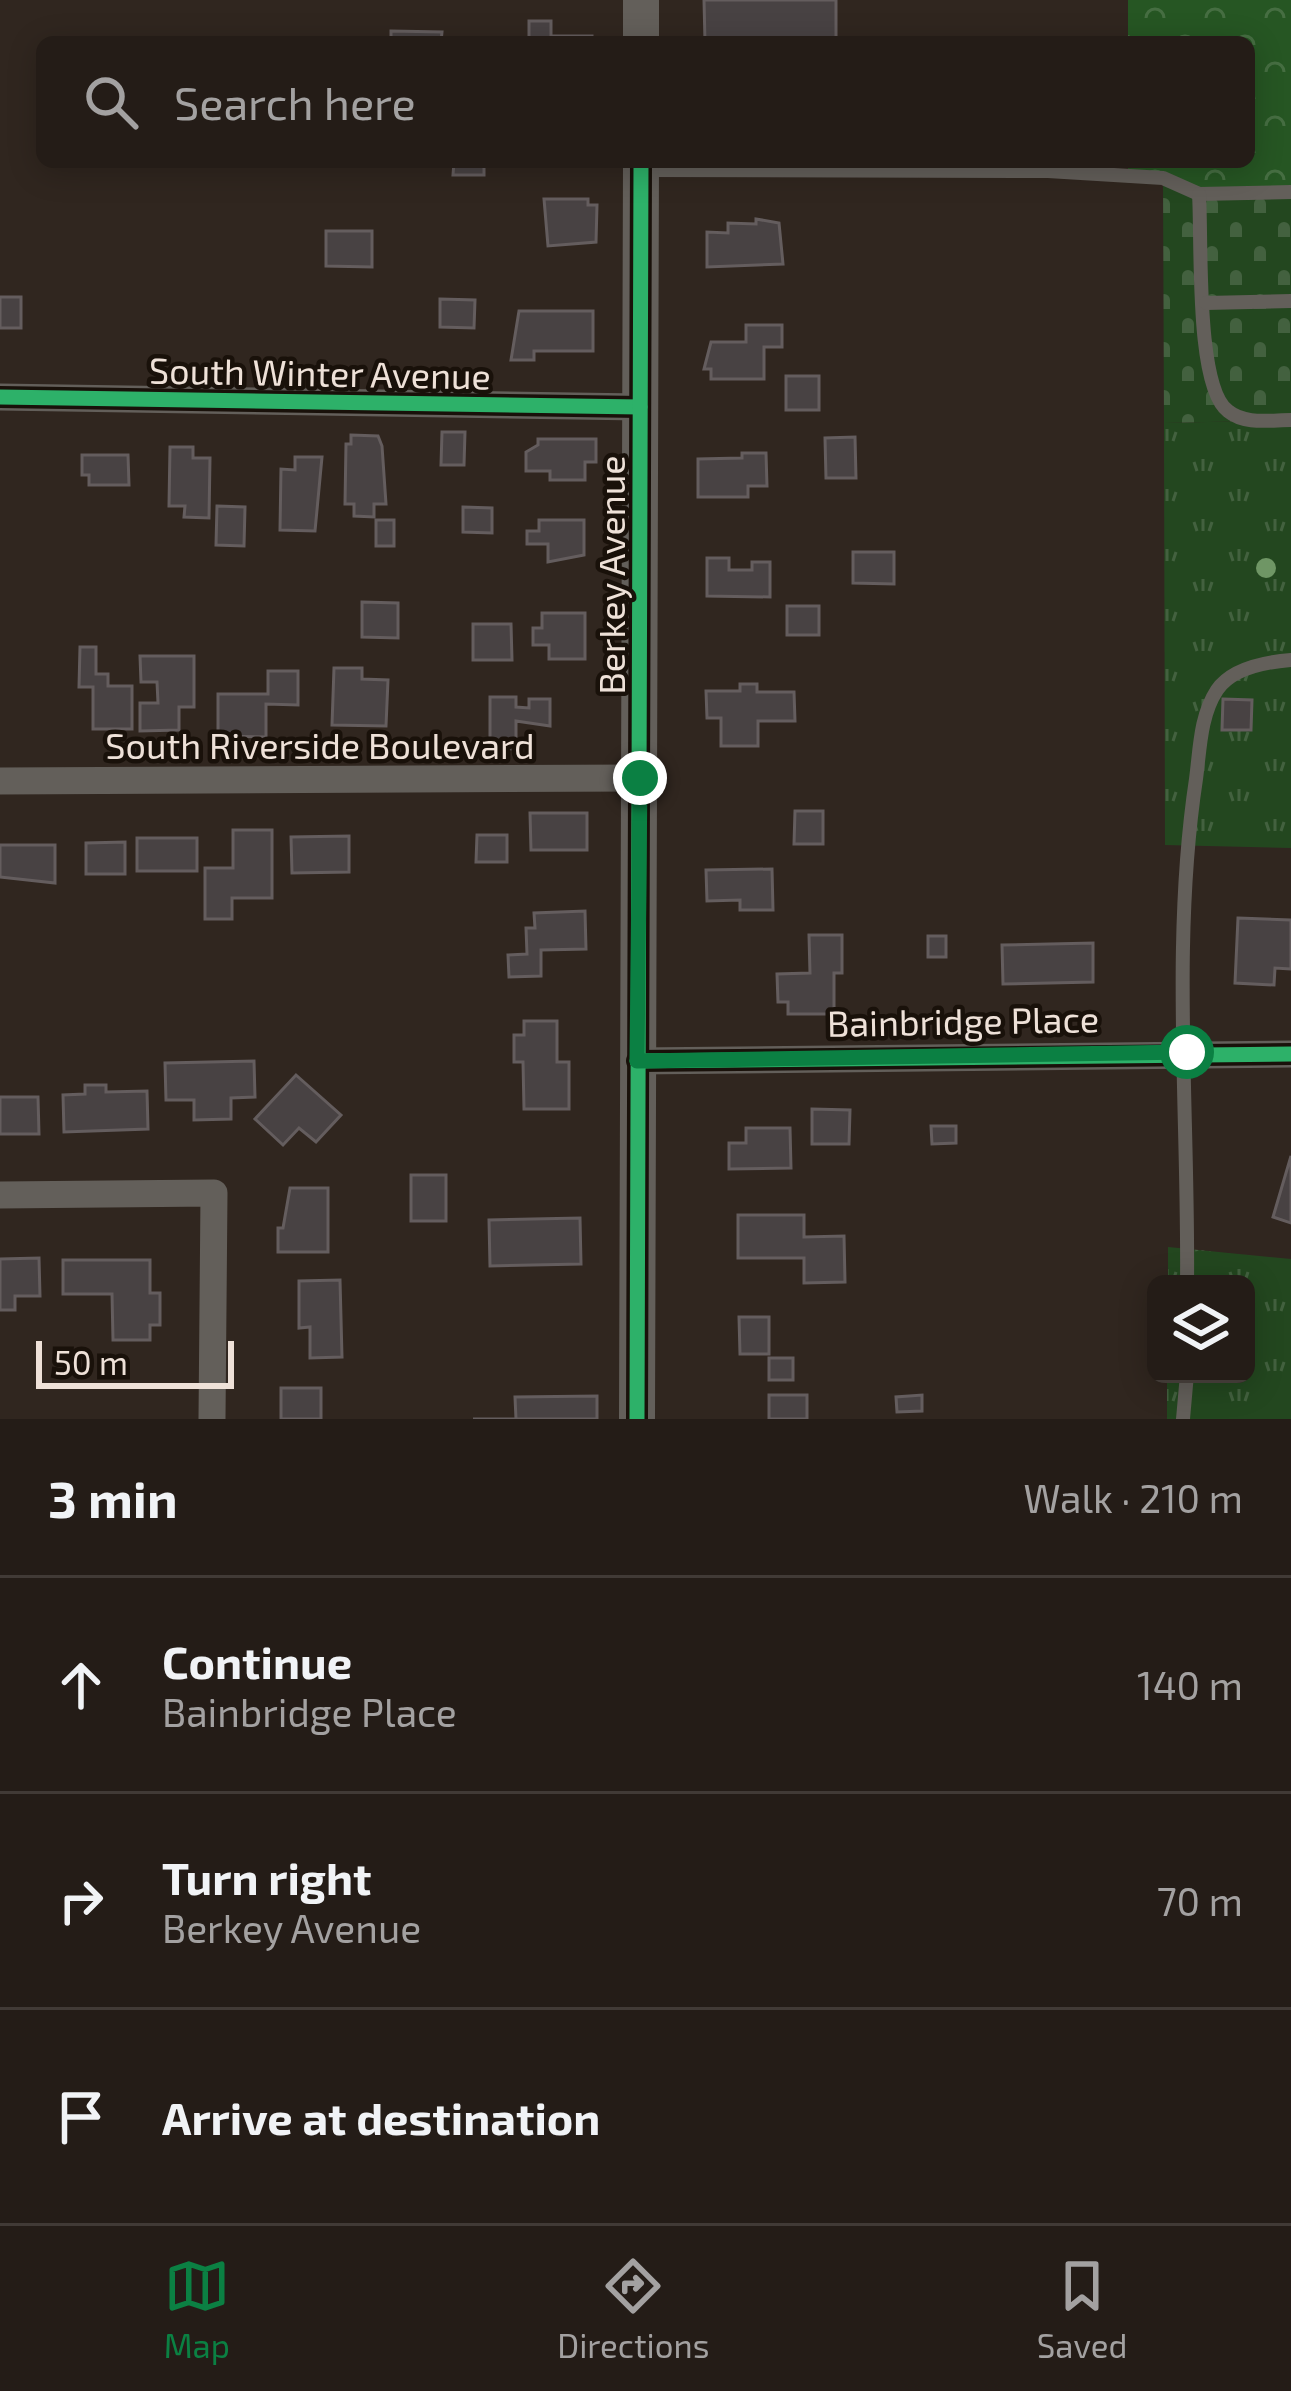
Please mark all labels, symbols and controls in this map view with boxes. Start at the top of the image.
search box [36,36,1255,168]
icon: search [78,69,144,135]
text: Search here [174,75,416,129]
street label: South Winter Avenue [149,348,491,396]
street label: Berkey Avenue [589,455,632,695]
street label: South Riverside Boulevard [105,723,535,766]
route end [613,751,667,805]
street label: Bainbridge Place [827,996,1099,1044]
route start [1160,1025,1214,1079]
map controls [1147,1275,1255,1383]
button: layers [1147,1275,1255,1383]
scale bar [36,1335,234,1388]
text: 50 m [54,1342,128,1382]
text: 3 min [48,1467,178,1528]
text: Walk · 210 m [1024,1474,1243,1521]
text: Continue [162,1634,352,1688]
icon: ahead [48,1652,114,1718]
text: 140 m [1137,1661,1243,1708]
text: Bainbridge Place [162,1688,457,1735]
text: Turn right [162,1850,371,1904]
icon: right [48,1868,114,1934]
text: 70 m [1157,1877,1243,1924]
text: Berkey Avenue [162,1904,421,1951]
icon: arrive [48,2084,114,2150]
text: Arrive at destination [162,2090,600,2144]
tab: Map [164,2253,230,2365]
tab: Directions [557,2253,709,2365]
tab: Saved [1037,2253,1127,2365]

